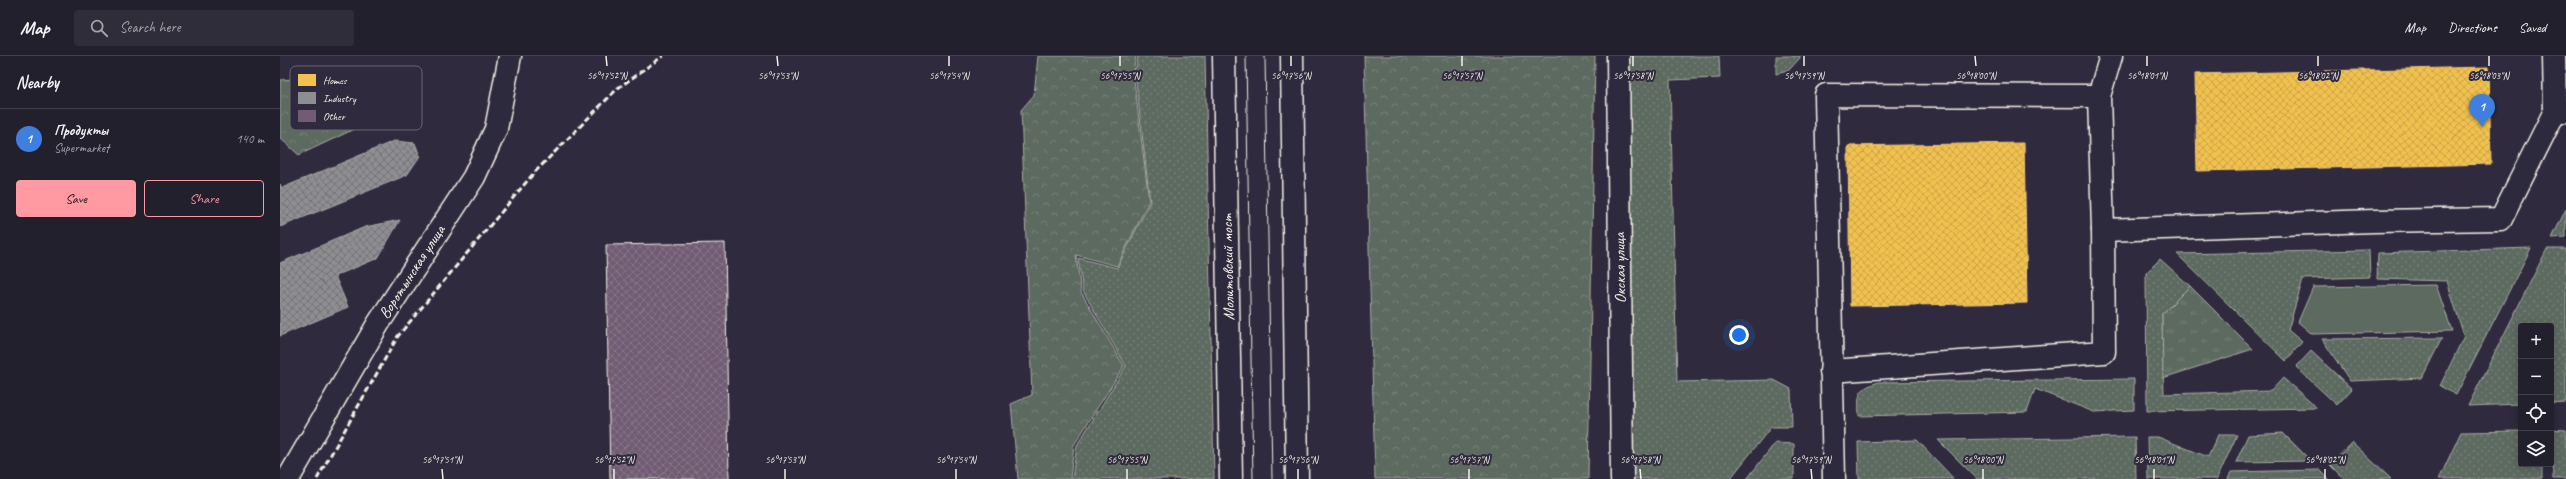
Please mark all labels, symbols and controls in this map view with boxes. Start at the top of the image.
search box [74,10,354,46]
text: Map [20,16,50,40]
icon: search [88,17,110,39]
text: Search here [120,18,181,37]
text: Map [2405,19,2426,36]
text: Directions [2448,19,2497,36]
text: Saved [2519,19,2546,36]
legend [290,66,422,130]
text: 56°17'52"N [587,69,629,82]
text: 56°17'53"N [758,69,800,82]
text: 56°17'54"N [929,69,971,82]
text: 56°17'55"N [1100,69,1142,82]
text: 56°17'56"N [1271,69,1313,82]
text: 56°17'57"N [1442,69,1484,82]
text: 56°17'58"N [1613,69,1655,82]
text: 56°17'59"N [1784,69,1826,82]
text: 56°18'00"N [1956,69,1998,82]
text: 56°18'01"N [2127,69,2169,82]
text: 56°18'02"N [2298,69,2340,82]
text: 56°18'03"N [2469,69,2511,82]
text: Nearby [16,72,59,93]
text: Homes [323,73,348,87]
text: Industry [323,91,357,105]
pin: 1 [2469,94,2495,127]
text: Other [323,109,346,123]
text: Продукты [54,121,108,140]
text: 1 [26,131,32,147]
text: 140 m [236,131,264,147]
text: Supermarket [54,140,109,156]
button: Save [16,180,136,217]
button: Share [144,180,264,217]
street label: Молитовский мост [1217,213,1239,320]
street label: Воротынская улица [374,220,451,323]
street label: Окская улица [1609,231,1631,304]
map controls [2518,323,2554,467]
button: + [2518,323,2554,359]
your location [1729,325,1749,345]
button: − [2518,359,2554,395]
button: locate [2518,395,2554,431]
button: layers [2518,431,2554,467]
text: 56°17'51"N [422,453,464,466]
text: 56°17'52"N [594,453,636,466]
text: 56°17'53"N [765,453,807,466]
text: 56°17'54"N [936,453,978,466]
text: 56°17'55"N [1107,453,1149,466]
text: 56°17'56"N [1278,453,1320,466]
text: 56°17'57"N [1449,453,1491,466]
text: 56°17'58"N [1620,453,1662,466]
text: 56°17'59"N [1791,453,1833,466]
text: 56°18'00"N [1963,453,2005,466]
text: 56°18'01"N [2134,453,2176,466]
text: 56°18'02"N [2305,453,2347,466]

